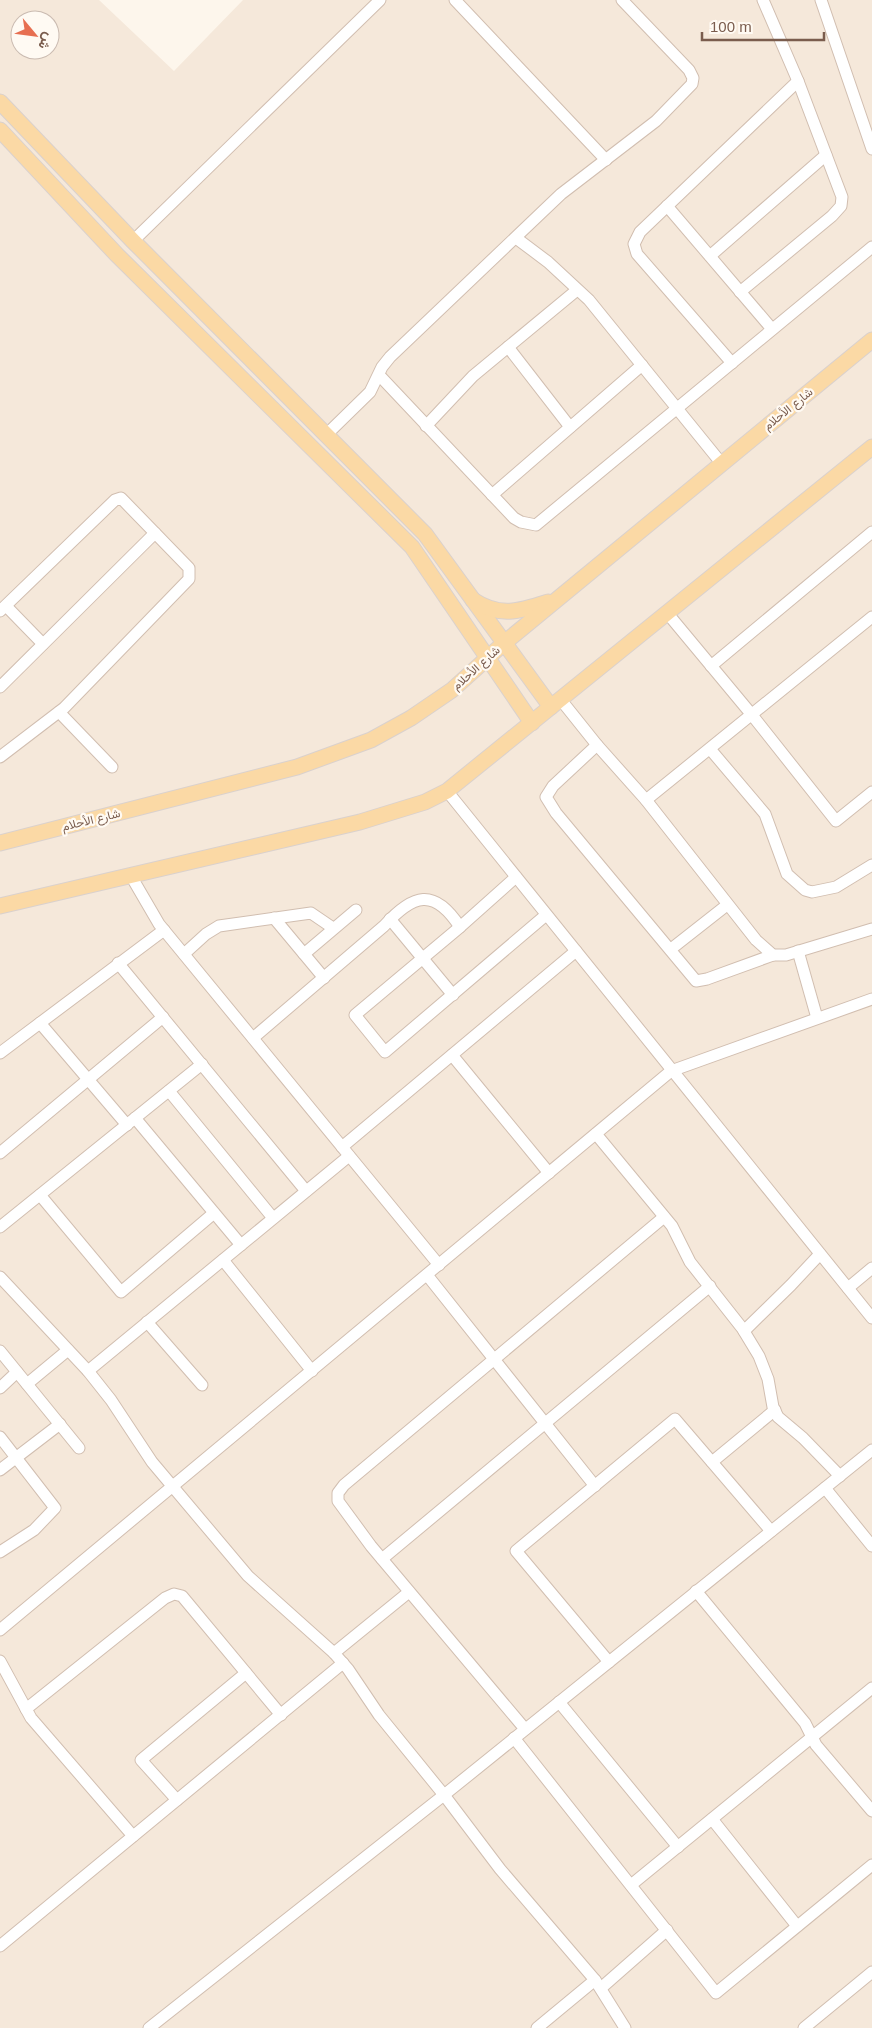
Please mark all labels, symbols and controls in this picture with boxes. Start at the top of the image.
north arrow [10,10,60,60]
scale bar [702,10,824,42]
text: 100 m [710,18,752,35]
text: ش [34,30,57,53]
street label: شارع الأحلام [760,385,817,435]
street label: شارع الأحلام [449,643,504,695]
street label: شارع الأحلام [60,806,122,836]

